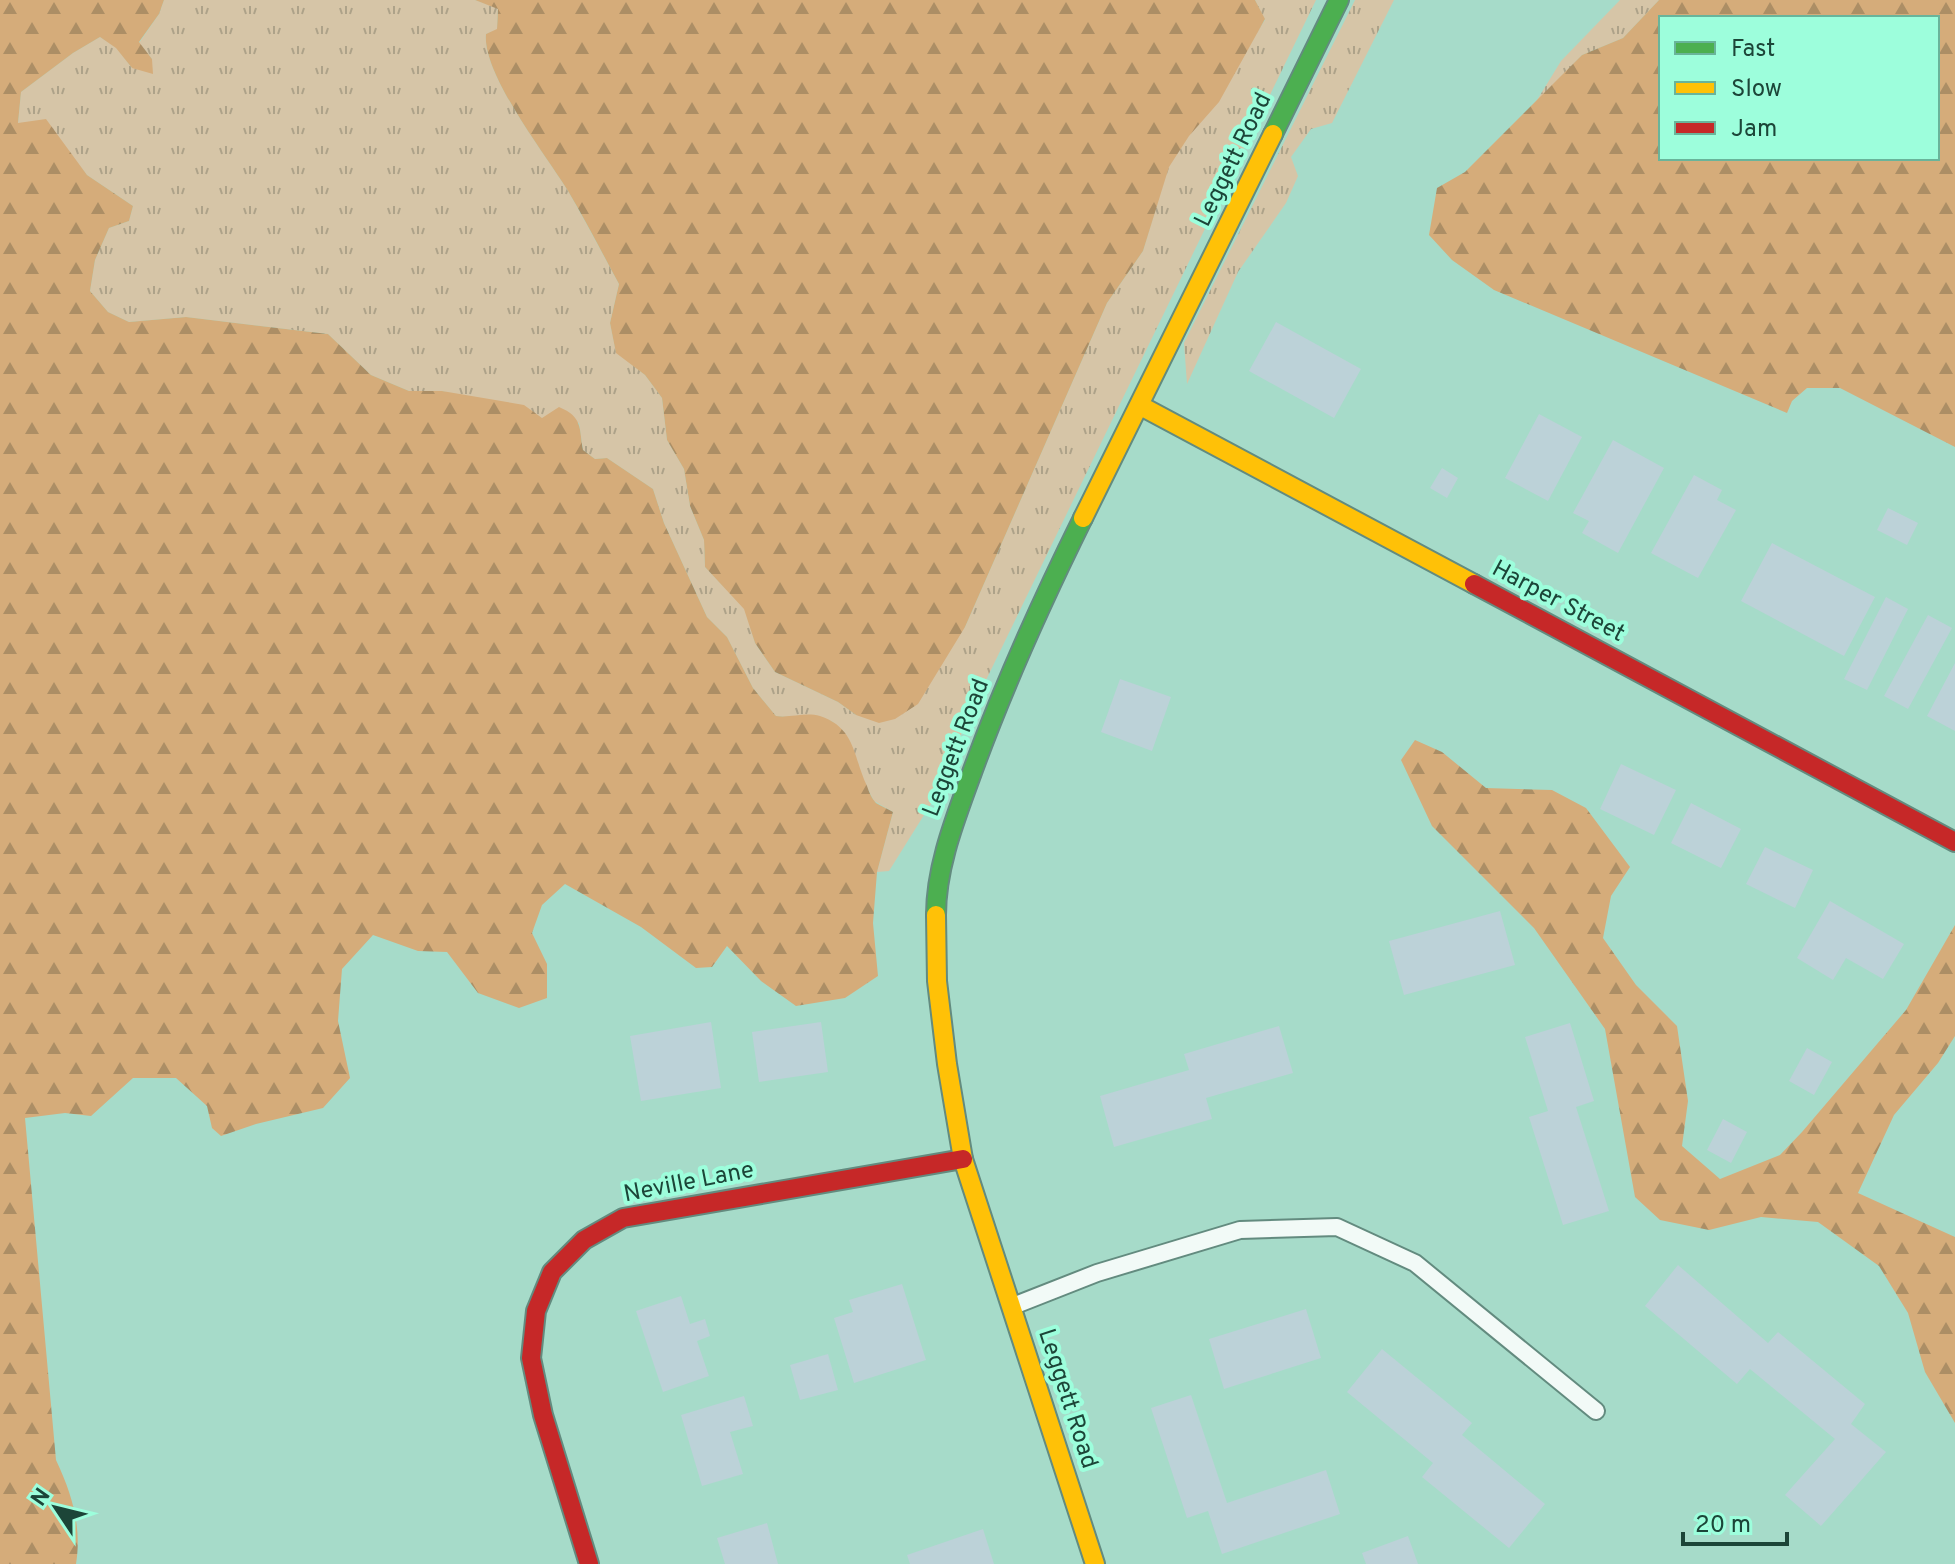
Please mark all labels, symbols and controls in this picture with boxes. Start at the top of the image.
legend [1659,16,1939,160]
text: Fast [1731,35,1775,65]
text: Slow [1731,75,1782,105]
street label: Leggett Road [1189,88,1279,232]
text: Jam [1731,115,1777,145]
street label: Harper Street [1486,554,1630,650]
street label: Leggett Road [917,675,997,821]
street label: Neville Lane [621,1156,757,1210]
street label: Leggett Road [1030,1325,1104,1473]
north arrow [16,1468,96,1548]
text: N [26,1484,57,1512]
scale bar [1683,1496,1787,1546]
text: 20 m [1695,1511,1751,1541]

